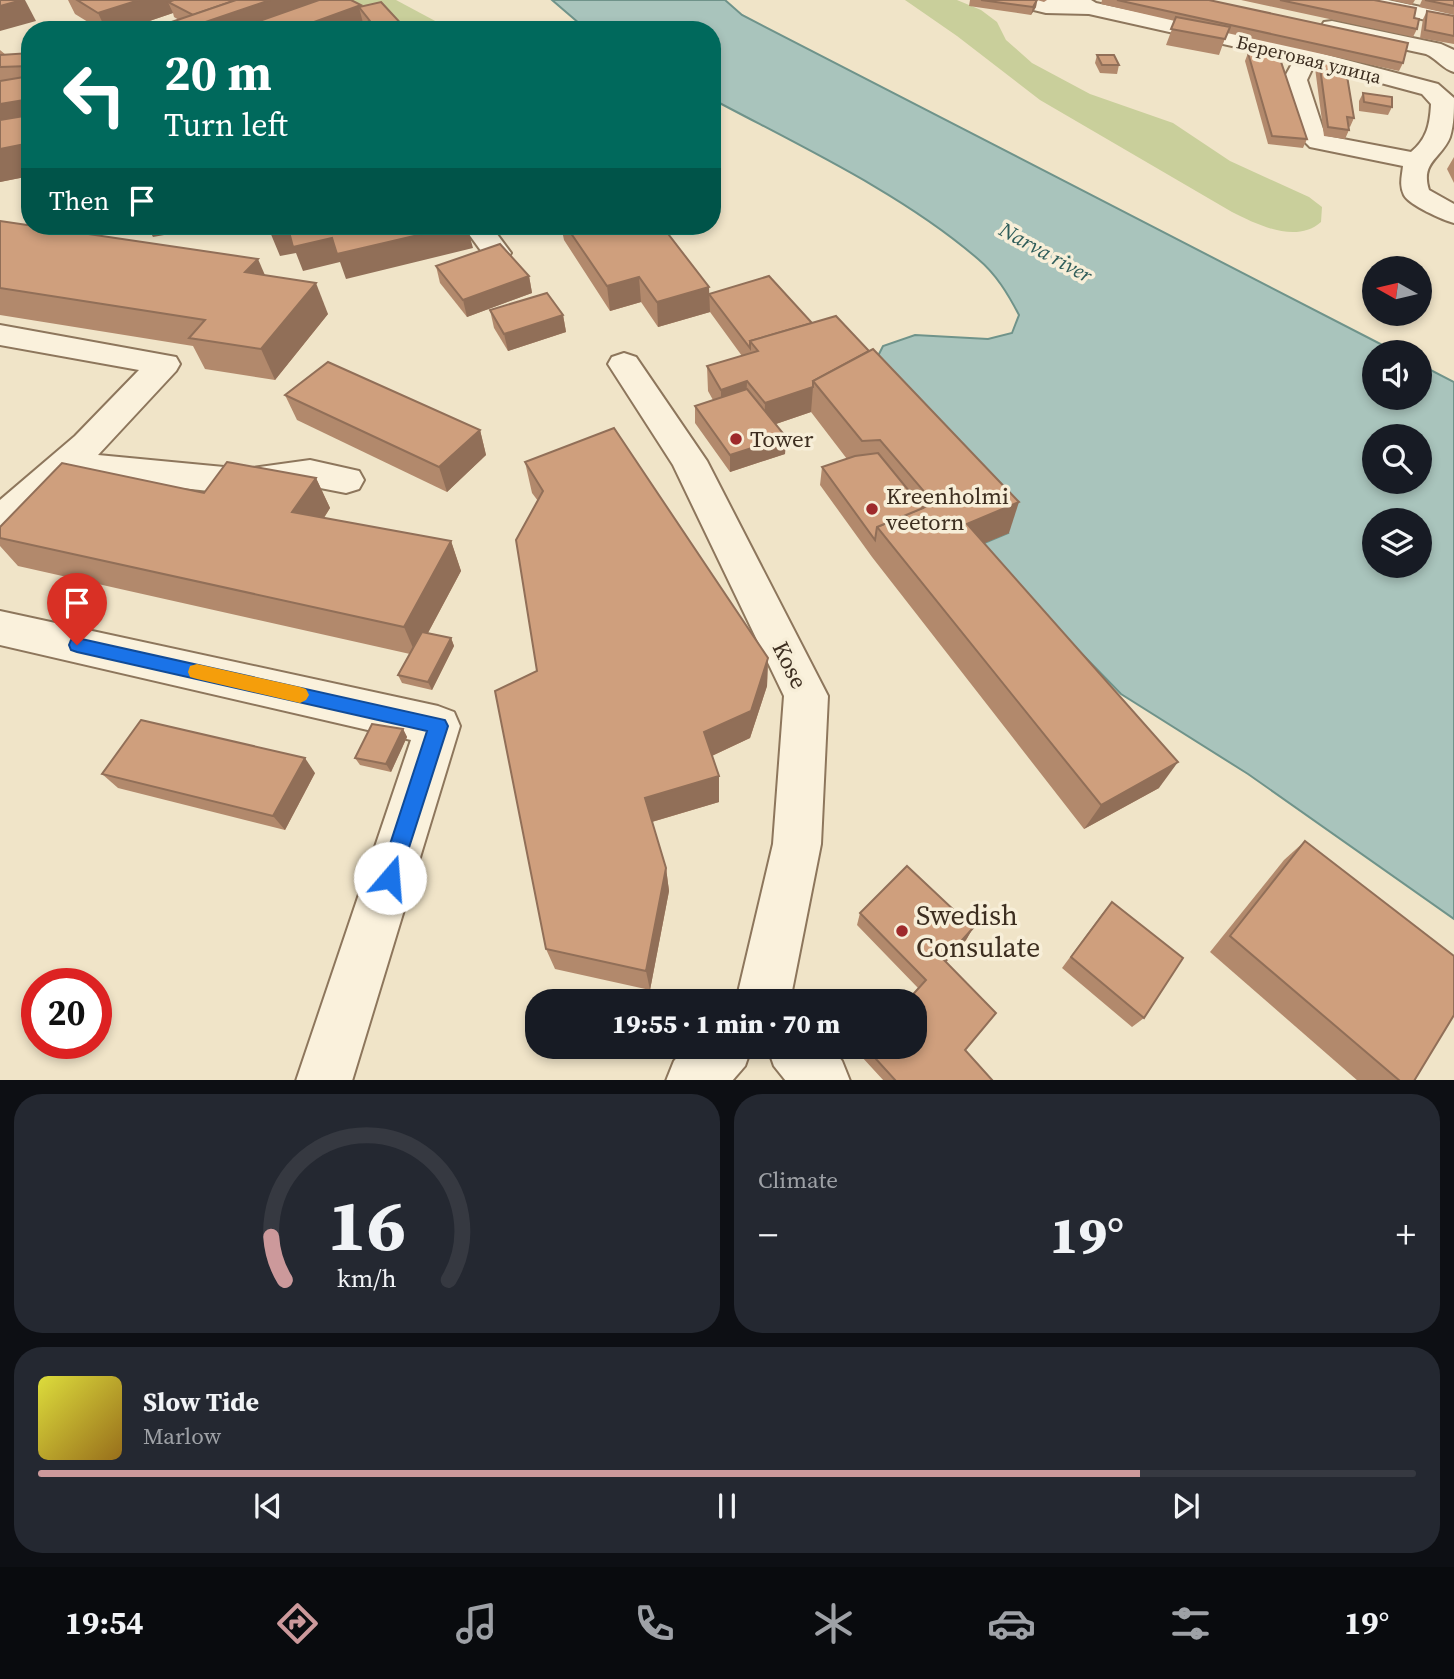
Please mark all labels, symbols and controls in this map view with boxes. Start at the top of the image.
street label: Береговая улица [1234,28,1384,90]
text: 20 m [164,39,272,106]
icon: left [49,49,140,140]
text: Turn left [164,103,288,147]
icon: arrive [123,182,161,220]
text: Then [49,183,109,219]
water label: Narva river [994,214,1098,290]
north arrow [1362,256,1432,326]
map controls [1362,256,1432,578]
button: sound [1362,340,1432,410]
place label: Tower [750,423,814,455]
button: search [1362,424,1432,494]
marker: Tower [728,431,744,447]
place label: Kreenholmi veetorn [886,480,1009,538]
marker: Kreenholmi veetorn [864,501,880,517]
button: layers [1362,508,1432,578]
pin [47,573,107,645]
icon: arrive [58,584,96,622]
street label: Kose [765,636,815,694]
position arrow [353,841,427,915]
place label: Swedish Consulate [916,896,1040,966]
marker: Swedish Consulate [894,923,910,939]
speed limit sign: 20 [21,968,112,1059]
text: 19:55 · 1 min · 70 m [612,1006,840,1042]
text: Climate [758,1164,838,1196]
text: 16 [328,1175,406,1274]
text: 19° [1050,1199,1124,1270]
text: − [758,1209,778,1261]
text: + [1396,1209,1416,1261]
text: km/h [337,1260,397,1294]
text: Slow Tide [143,1384,259,1420]
text: Marlow [143,1420,221,1452]
icon: previous [249,1487,287,1525]
icon: pause [708,1487,746,1525]
icon: next [1167,1487,1205,1525]
icon: directions [273,1599,322,1648]
icon: music [452,1599,501,1648]
icon: phone [630,1599,679,1648]
icon: climate [809,1599,858,1648]
icon: car [987,1599,1036,1648]
icon: filters [1166,1599,1215,1648]
text: 19:54 [65,1601,144,1645]
text: 19° [1344,1601,1389,1645]

